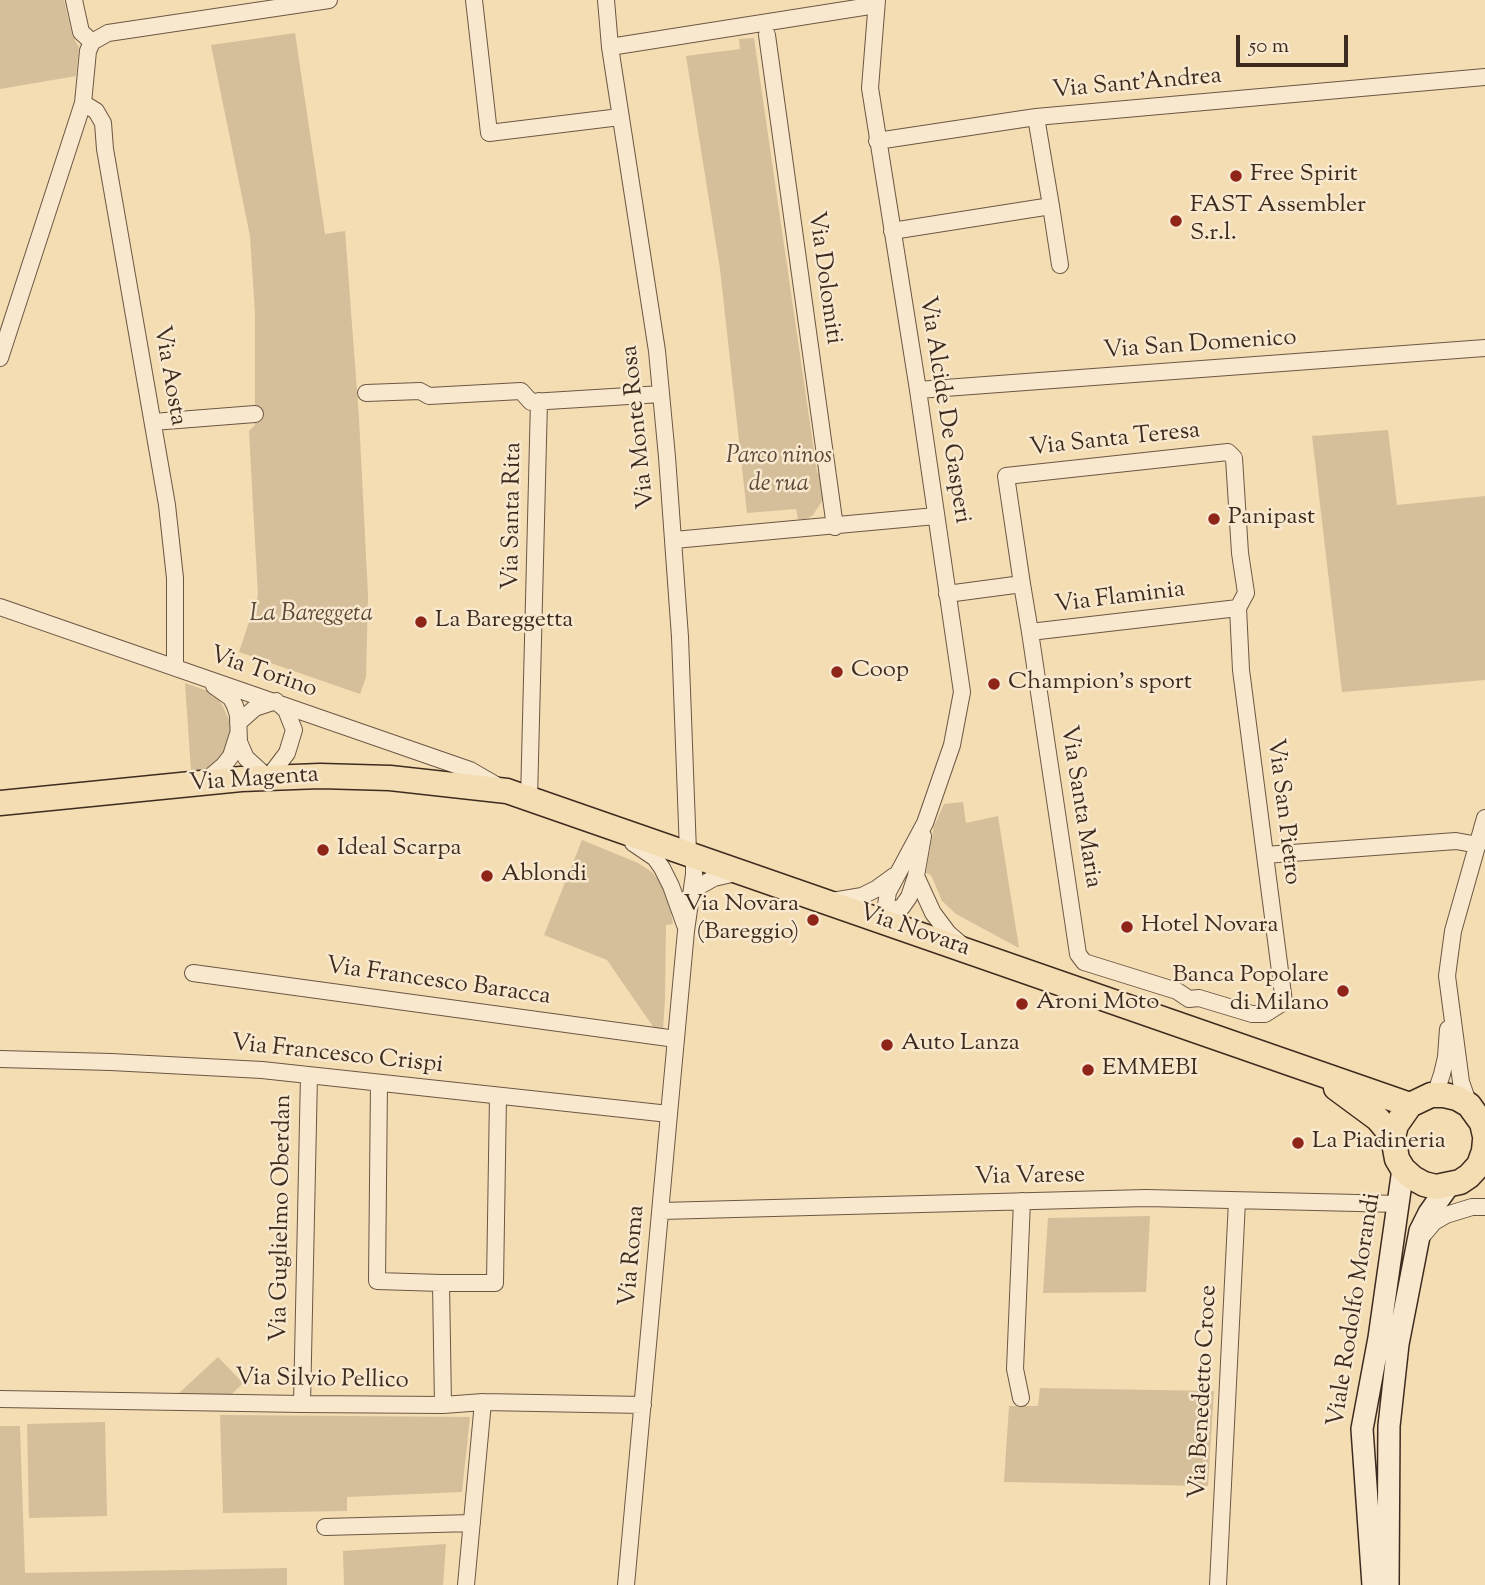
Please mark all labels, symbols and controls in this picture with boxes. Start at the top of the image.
scale bar [1240,21,1352,65]
text: 50 m [1249,32,1289,62]
street label: Via Sant'Andrea [1051,63,1223,107]
place label: Free Spirit [1250,162,1358,190]
marker: Free Spirit [1228,168,1244,184]
place label: FAST Assembler S.r.l. [1190,193,1366,249]
street label: Via Dolomiti [799,210,847,346]
marker: FAST Assembler S.r.l. [1168,213,1184,229]
street label: Via Alcide De Gasperi [911,294,975,526]
street label: Via Aosta [145,324,191,428]
street label: Via San Domenico [1103,325,1297,367]
street label: Via Monte Rosa [617,344,663,510]
street label: Via Santa Teresa [1028,418,1202,464]
street label: Via Santa Rita [498,442,530,590]
park label: Parco ninos de rua [726,444,832,500]
place label: Panipast [1228,505,1315,533]
marker: Panipast [1206,511,1222,527]
street label: Via Flaminia [1053,577,1187,621]
park label: La Bareggeta [249,602,373,630]
place label: La Bareggetta [435,608,573,636]
marker: La Bareggetta [413,614,429,630]
street label: Via Torino [205,642,321,706]
place label: Coop [851,658,909,686]
marker: Coop [829,664,845,680]
place label: Champion's sport [1008,670,1192,698]
marker: Champion's sport [986,676,1002,692]
street label: Via Santa Maria [1052,724,1106,890]
street label: Via San Pietro [1259,737,1305,887]
street label: Via Magenta [188,762,320,800]
place label: Ideal Scarpa [337,836,462,864]
marker: Ideal Scarpa [315,842,331,858]
place label: Ablondi [501,862,587,890]
marker: Ablondi [479,868,495,884]
place label: Via Novara (Bareggio) [683,892,799,948]
street label: Via Novara [855,900,973,964]
marker: Via Novara (Bareggio) [805,912,821,928]
place label: Hotel Novara [1141,913,1279,941]
marker: Hotel Novara [1119,919,1135,935]
street label: Via Francesco Baracca [324,953,552,1013]
place label: Banca Popolare di Milano [1173,963,1329,1019]
marker: Banca Popolare di Milano [1335,983,1351,999]
place label: Aroni Moto [1036,990,1159,1018]
marker: Aroni Moto [1014,996,1030,1012]
street label: Via Francesco Crispi [230,1031,444,1081]
place label: Auto Lanza [901,1031,1020,1059]
marker: Auto Lanza [879,1037,895,1053]
place label: EMMEBI [1102,1056,1198,1084]
marker: EMMEBI [1080,1062,1096,1078]
street label: Via Guglielmo Oberdan [266,1094,300,1342]
place label: La Piadineria [1312,1129,1446,1157]
marker: La Piadineria [1290,1135,1306,1151]
street label: Via Varese [975,1163,1085,1193]
street label: Viale Rodolfo Morandi [1323,1191,1389,1429]
street label: Via Roma [615,1204,653,1308]
street label: Via Benedetto Croce [1185,1284,1225,1500]
street label: Via Silvio Pellico [235,1365,409,1397]

